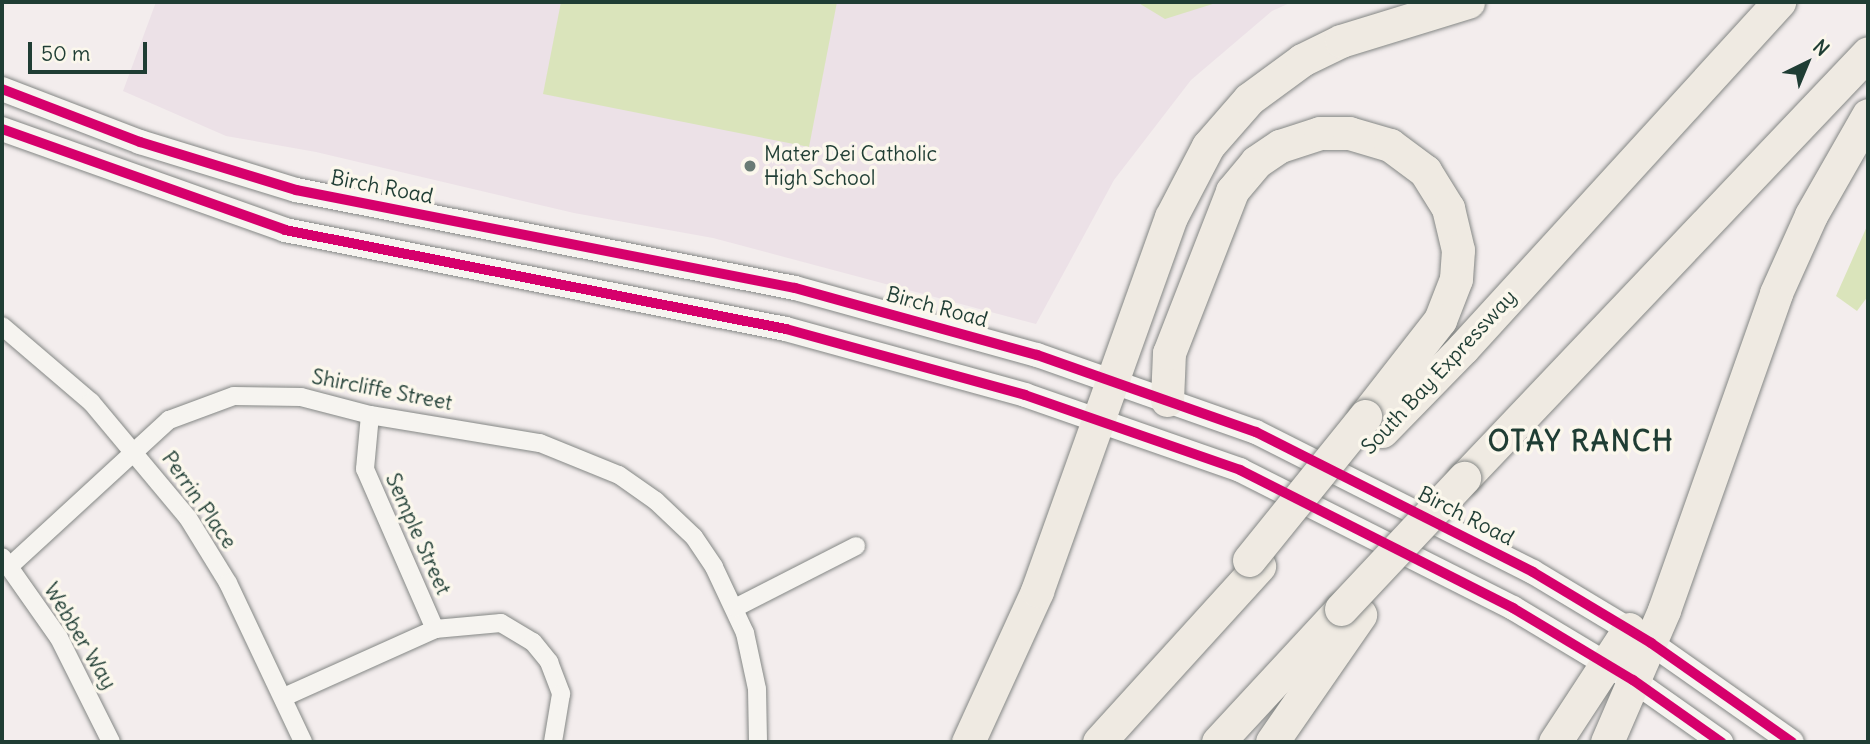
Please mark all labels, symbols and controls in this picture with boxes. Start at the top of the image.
scale bar [32,28,150,72]
north arrow [1772,28,1842,98]
text: N [1808,34,1834,61]
text: 50 m [41,40,90,67]
place label: Mater Dei Catholic High School [764,141,937,191]
marker: Mater Dei Catholic High School [742,158,758,174]
street label: Birch Road [329,165,435,209]
street label: Birch Road [884,281,990,333]
street label: South Bay Expressway [1356,285,1522,459]
street label: Shircliffe Street [310,364,454,416]
district label: OTAY RANCH [1489,424,1673,458]
street label: Perrin Place [156,446,242,554]
street label: Semple Street [380,469,456,599]
street label: Birch Road [1414,481,1518,551]
street label: Webber Way [38,578,122,694]

